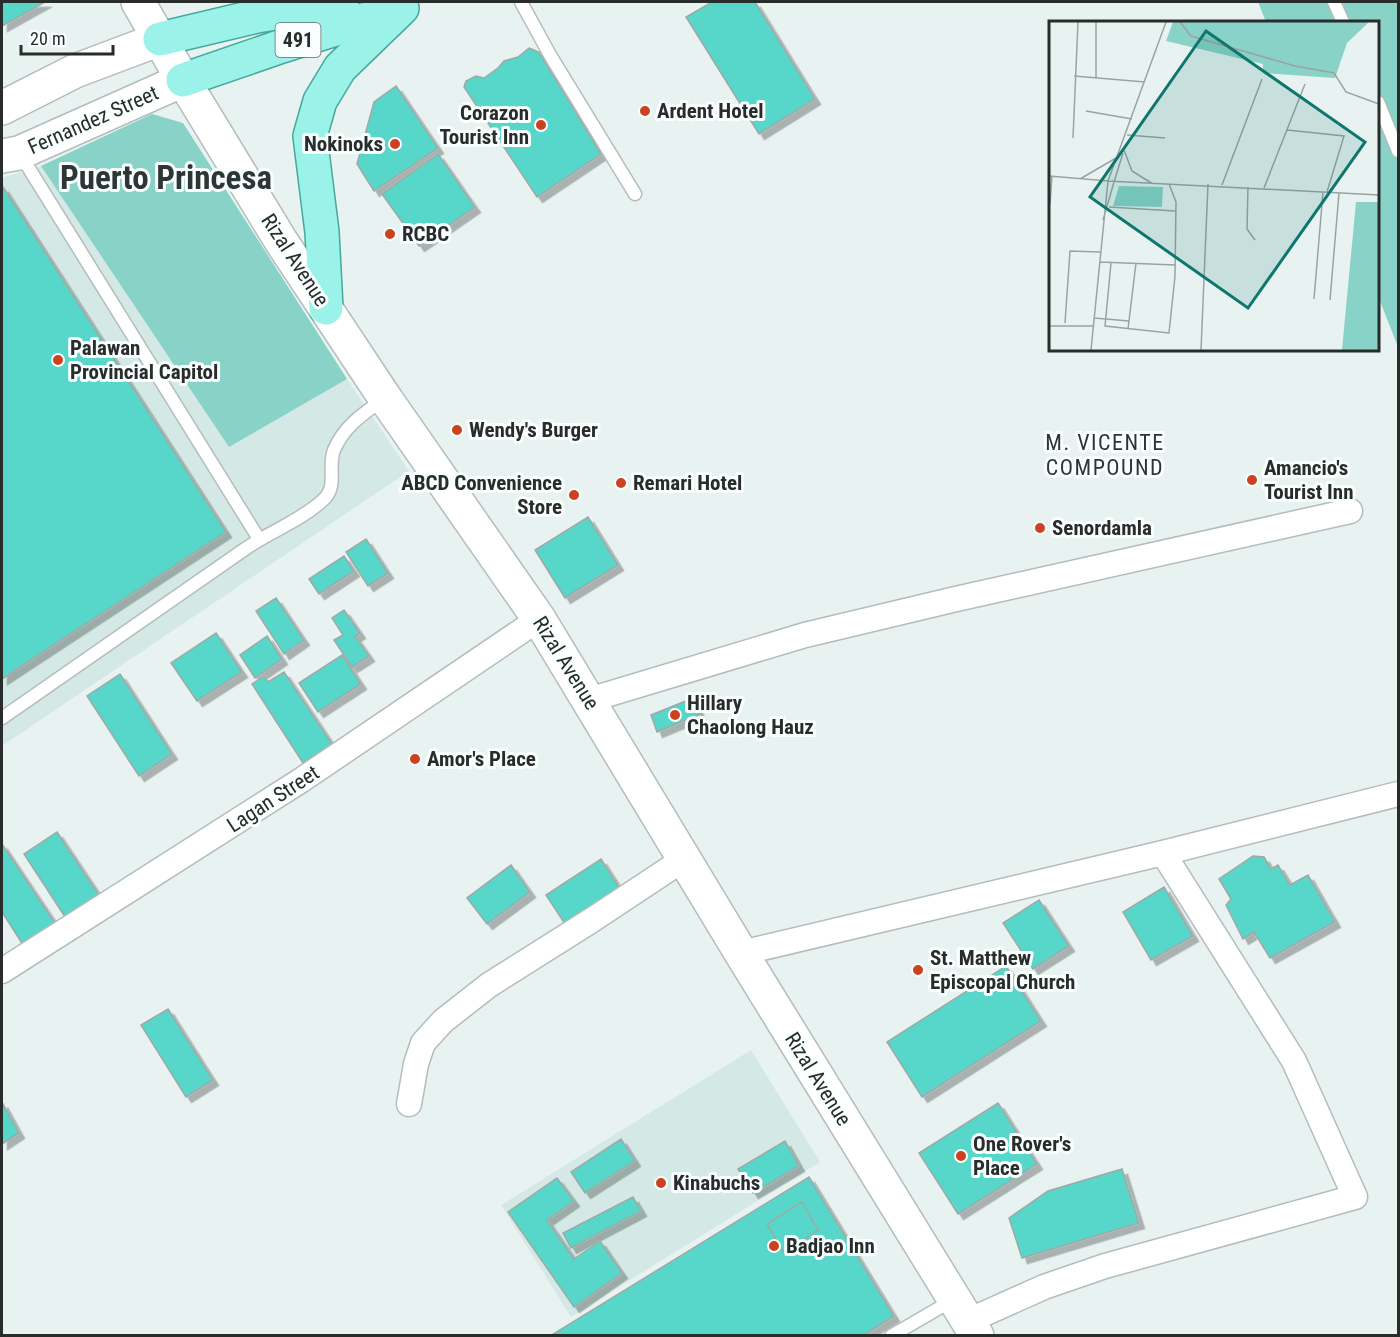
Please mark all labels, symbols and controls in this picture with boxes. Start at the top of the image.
scale bar [21,18,112,56]
inset map [1049,21,1379,351]
road number: 491 [276,23,320,57]
text: 20 m [30,28,65,49]
street label: Fernandez Street [24,81,162,159]
place label: Ardent Hotel [657,99,764,123]
place label: Corazon Tourist Inn [440,101,529,149]
marker: Ardent Hotel [638,104,652,118]
marker: Corazon Tourist Inn [534,118,548,132]
place label: Nokinoks [304,132,383,156]
marker: Nokinoks [388,137,402,151]
district label: Puerto Princesa [60,158,272,197]
street label: Rizal Avenue [256,209,334,311]
place label: RCBC [402,222,449,246]
marker: RCBC [383,227,397,241]
place label: Palawan Provincial Capitol [70,336,218,384]
marker: Palawan Provincial Capitol [51,353,65,367]
place label: Wendy's Burger [469,418,598,442]
marker: Wendy's Burger [450,423,464,437]
district label: M. VICENTE COMPOUND [1045,430,1165,480]
place label: Amancio's Tourist Inn [1264,456,1353,504]
place label: ABCD Convenience Store [401,471,562,519]
place label: Remari Hotel [633,471,742,495]
marker: Amancio's Tourist Inn [1245,473,1259,487]
marker: Remari Hotel [614,476,628,490]
marker: ABCD Convenience Store [567,488,581,502]
place label: Senordamla [1052,516,1152,540]
marker: Senordamla [1033,521,1047,535]
street label: Rizal Avenue [528,612,604,714]
place label: Hillary Chaolong Hauz [687,691,814,739]
marker: Hillary Chaolong Hauz [668,708,682,722]
place label: Amor's Place [427,747,536,771]
marker: Amor's Place [408,752,422,766]
street label: Lagan Street [223,760,323,838]
place label: St. Matthew Episcopal Church [930,946,1075,994]
marker: St. Matthew Episcopal Church [911,963,925,977]
street label: Rizal Avenue [780,1028,856,1130]
place label: One Rover's Place [973,1132,1071,1180]
marker: One Rover's Place [954,1149,968,1163]
place label: Kinabuchs [673,1171,760,1195]
marker: Kinabuchs [654,1176,668,1190]
place label: Badjao Inn [786,1234,875,1258]
marker: Badjao Inn [767,1239,781,1253]

